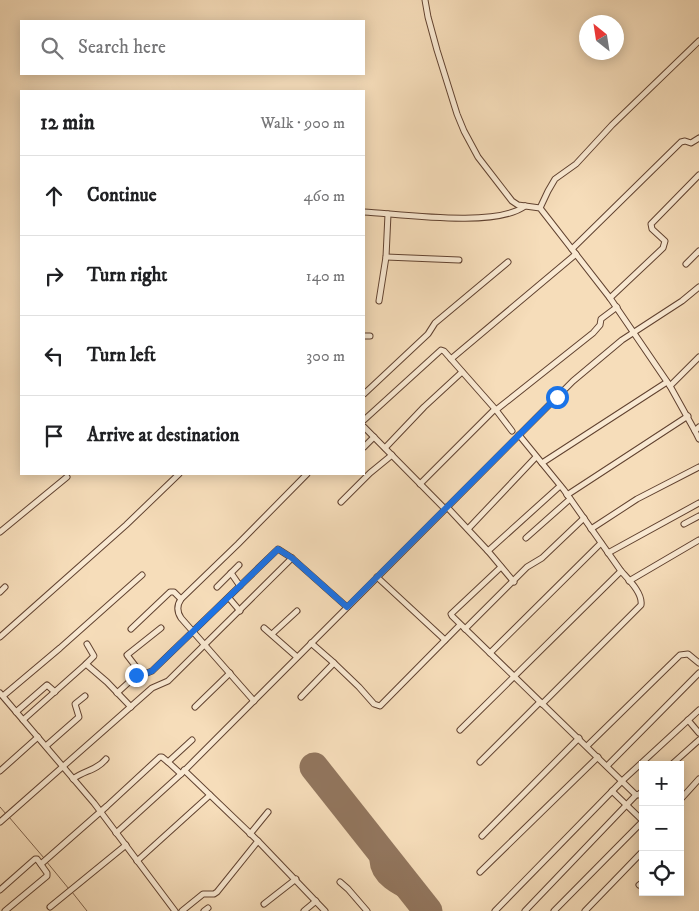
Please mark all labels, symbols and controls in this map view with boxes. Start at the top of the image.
north arrow [579,15,624,60]
search box [20,20,365,75]
icon: search [38,34,66,62]
text: Search here [78,36,166,59]
text: 12 min [40,110,95,136]
text: Walk · 900 m [260,113,345,133]
icon: ahead [40,182,68,210]
text: Continue [87,184,157,207]
text: 460 m [303,186,345,206]
icon: right [40,262,68,290]
text: Turn right [87,264,167,287]
text: 140 m [306,266,345,286]
icon: left [40,342,68,370]
text: Turn left [87,344,156,367]
text: 300 m [306,346,345,366]
route start [546,386,569,409]
icon: arrive [40,422,68,450]
text: Arrive at destination [87,424,239,447]
route end [125,664,148,687]
map controls [639,761,684,896]
button: + [639,761,684,806]
button: − [639,806,684,851]
button: locate [639,851,684,896]

